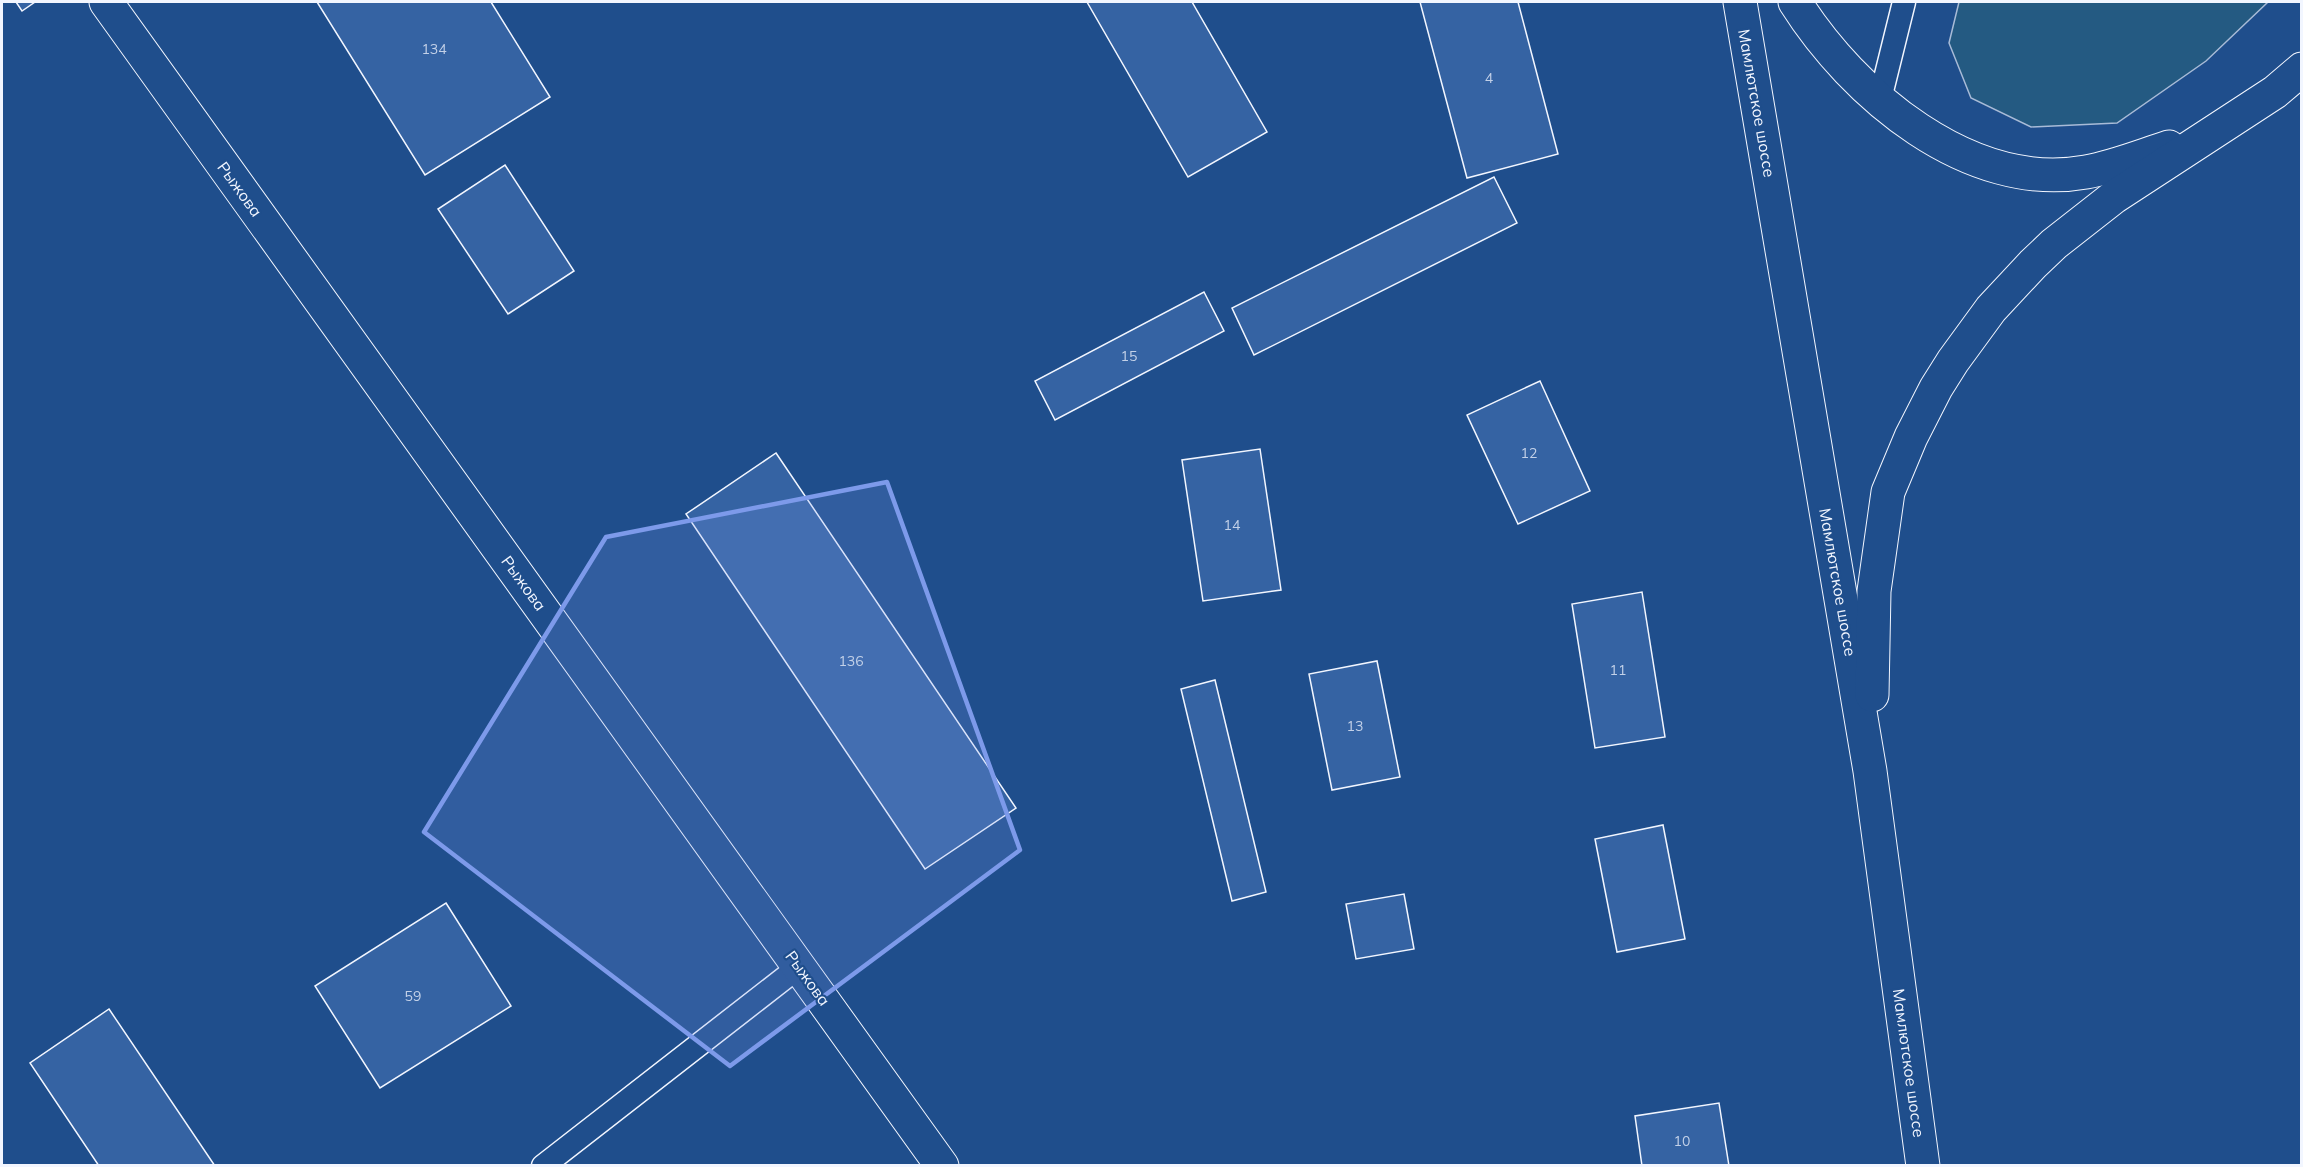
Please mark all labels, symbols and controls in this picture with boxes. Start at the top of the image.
street label: Мамлютское шоссе [1734,27,1780,179]
house number: 134 [421,40,447,58]
house number: 4 [1485,69,1494,87]
street label: Рыжова [213,158,267,220]
house number: 15 [1121,347,1137,365]
house number: 12 [1521,444,1537,462]
street label: Мамлютское шоссе [1815,506,1861,658]
house number: 14 [1224,516,1241,534]
street label: Рыжова [497,552,551,614]
house number: 136 [838,652,864,670]
house number: 11 [1610,661,1626,679]
house number: 13 [1347,717,1363,735]
street label: Рыжова [781,947,835,1009]
house number: 59 [405,987,421,1005]
street label: Мамлютское шоссе [1889,987,1929,1139]
house number: 10 [1674,1132,1690,1150]

